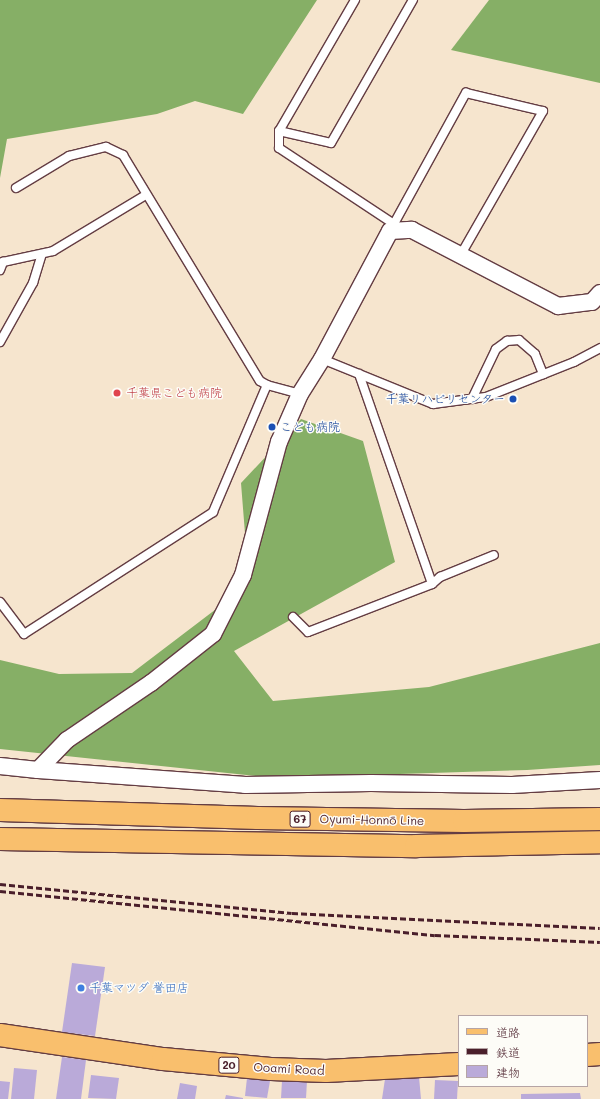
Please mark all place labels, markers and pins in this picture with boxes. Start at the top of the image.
place label: 千葉県こども病院 [126,386,222,400]
marker: 千葉県こども病院 [111,387,123,399]
place label: 千葉リハビリセンター [385,392,505,406]
marker: 千葉リハビリセンター [508,394,518,404]
place label: こども病院 [280,420,340,434]
marker: こども病院 [267,422,277,432]
place label: 千葉マツダ 誉田店 [89,981,189,995]
marker: 千葉マツダ 誉田店 [76,983,86,993]

